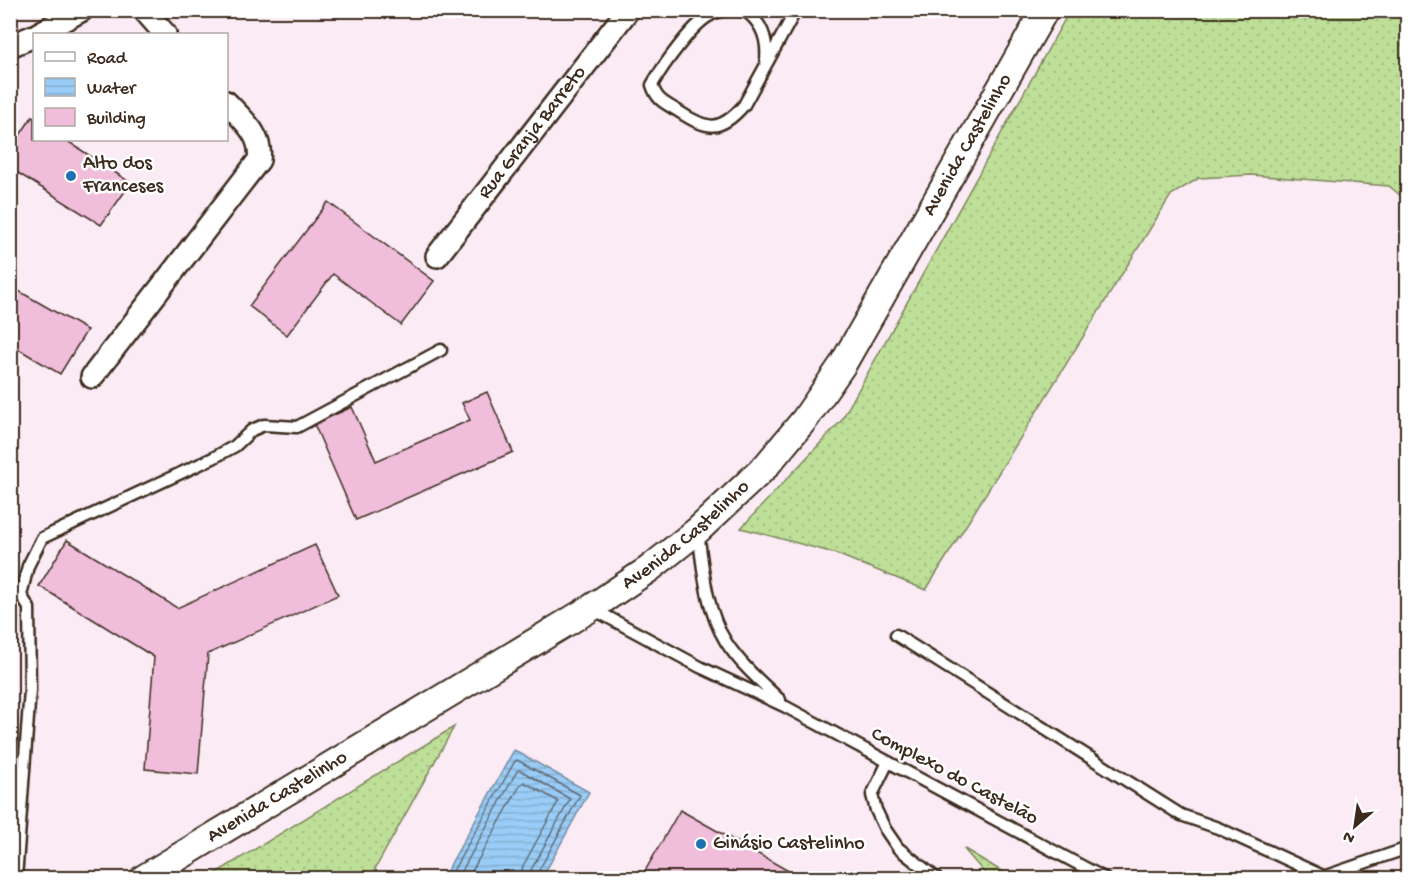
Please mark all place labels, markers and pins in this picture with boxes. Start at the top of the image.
place label: Alto dos Franceses [82,153,164,199]
marker: Alto dos Franceses [64,169,78,183]
place label: Ginásio Castelinho [713,833,865,856]
marker: Ginásio Castelinho [694,837,708,851]

